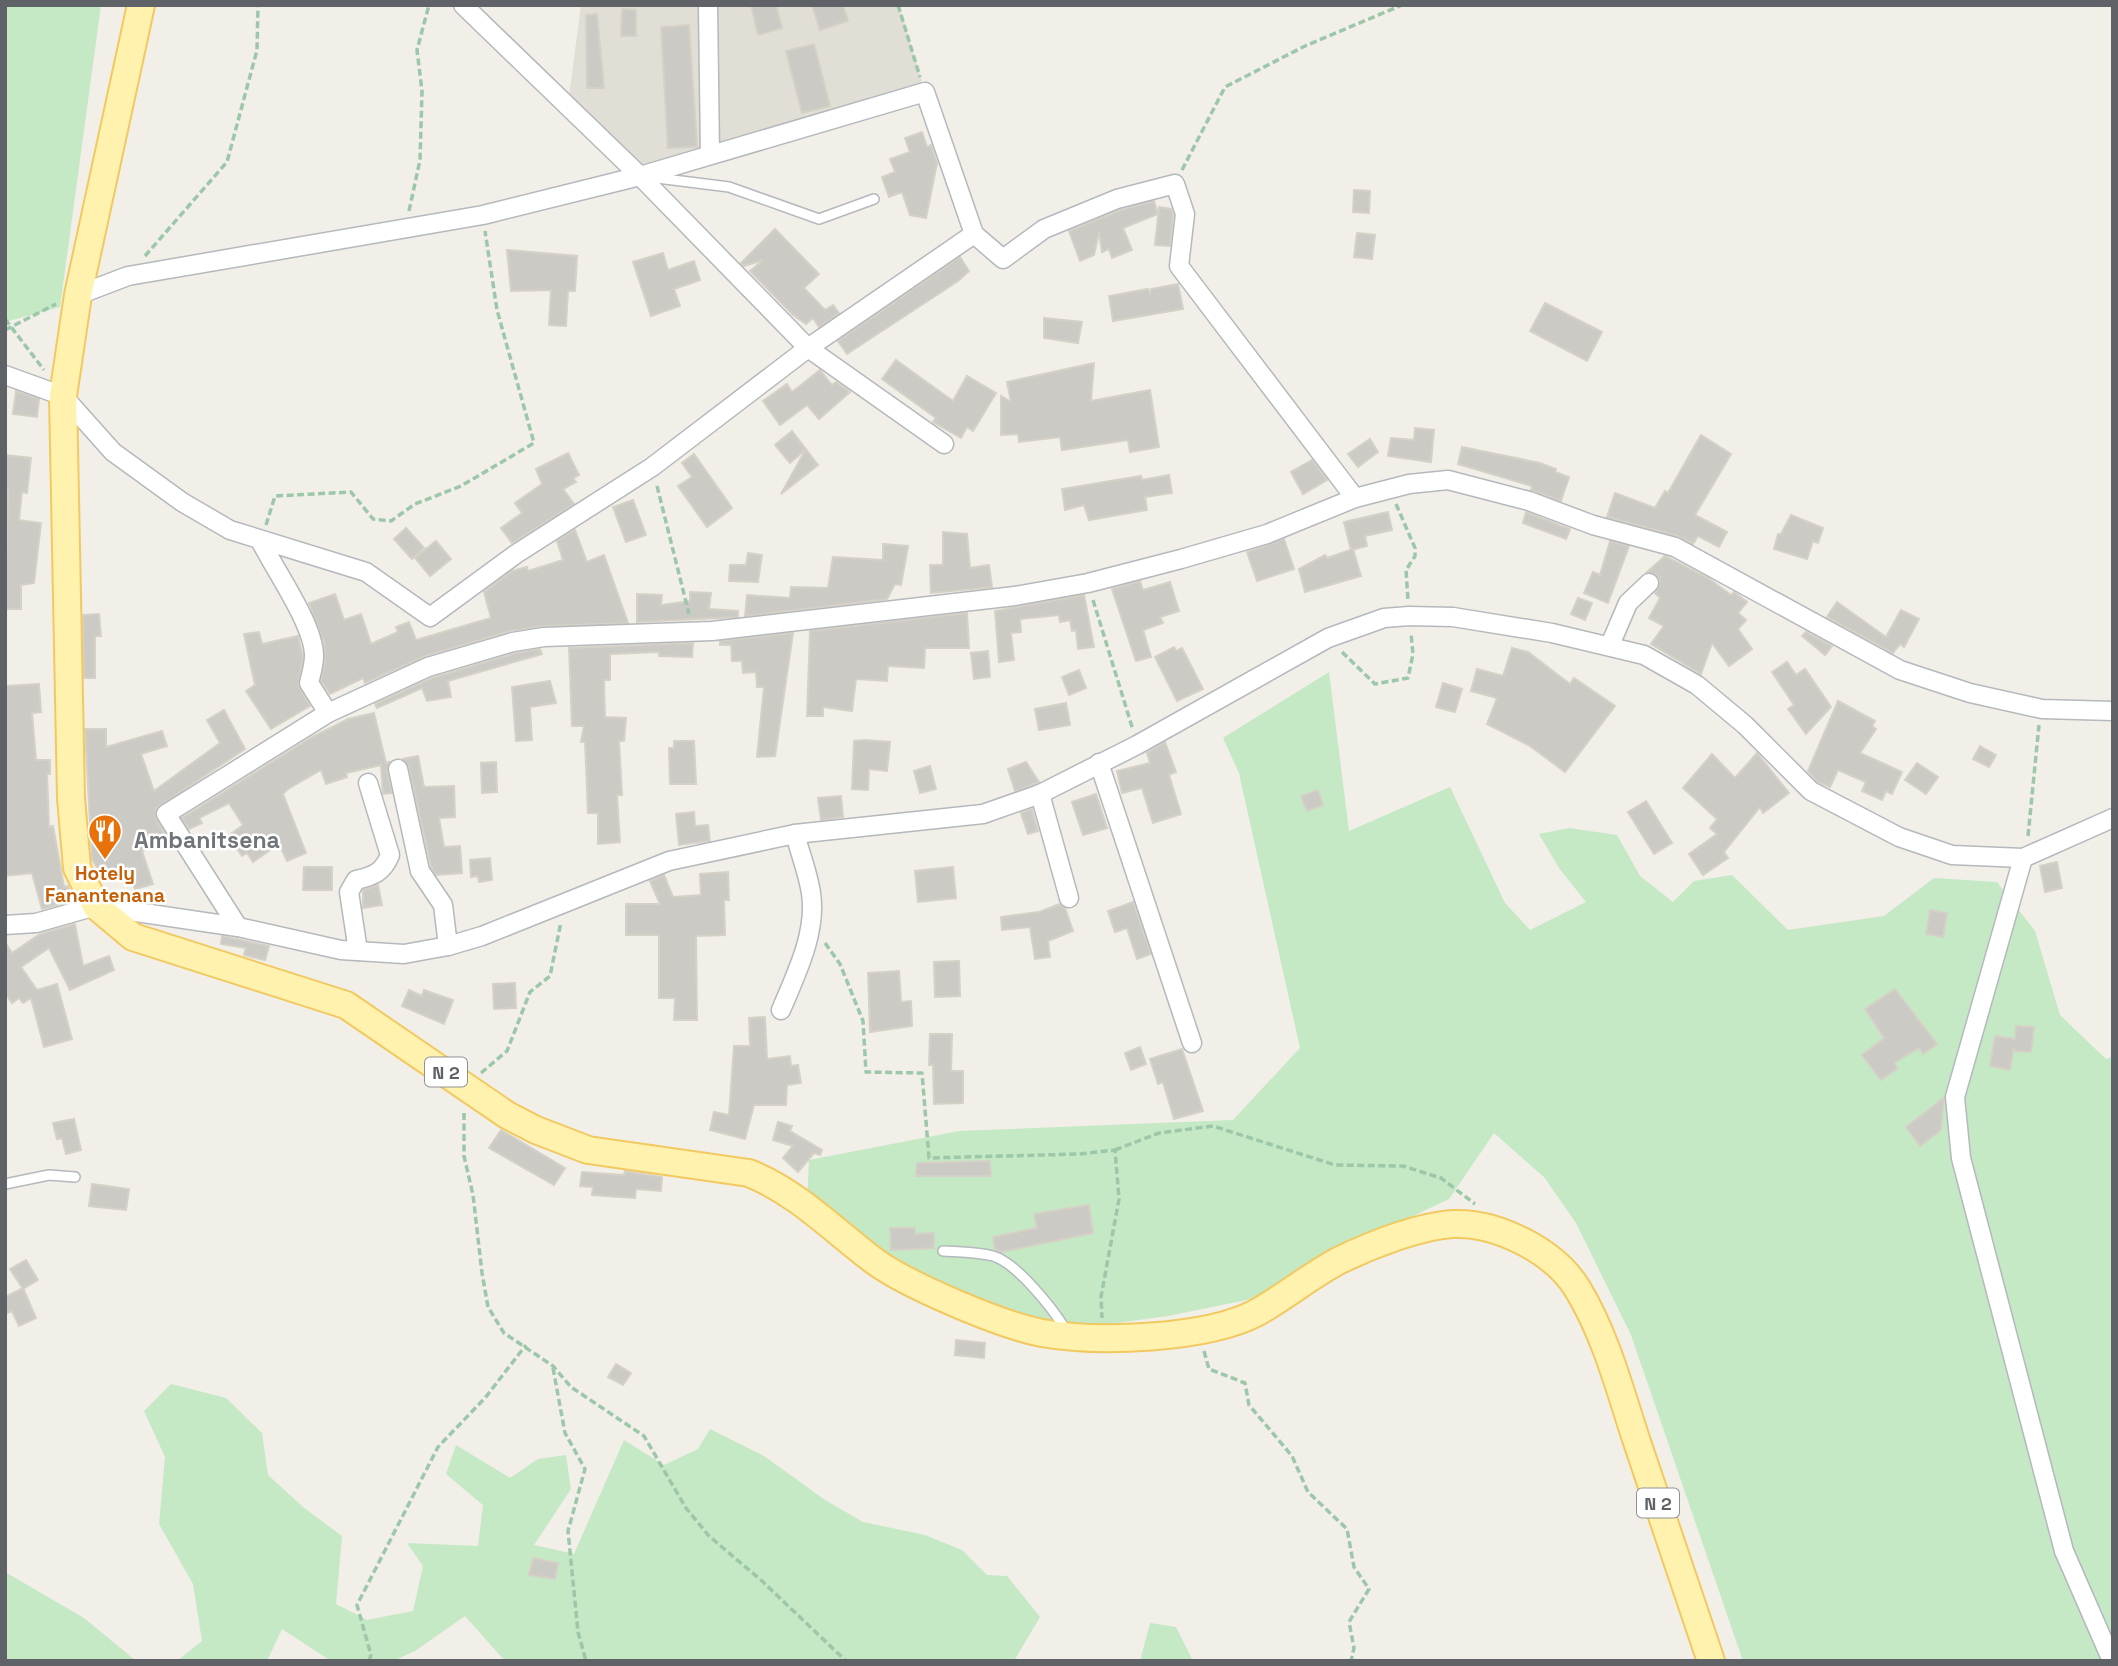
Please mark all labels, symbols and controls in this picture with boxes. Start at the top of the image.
restaurant icon: Hotely Fanantenana [86,812,124,861]
district label: Ambanitsena [134,825,280,855]
place label: Hotely Fanantenana [45,861,165,908]
road number: N 2 [425,1058,467,1086]
road number: N 2 [1637,1488,1679,1518]

